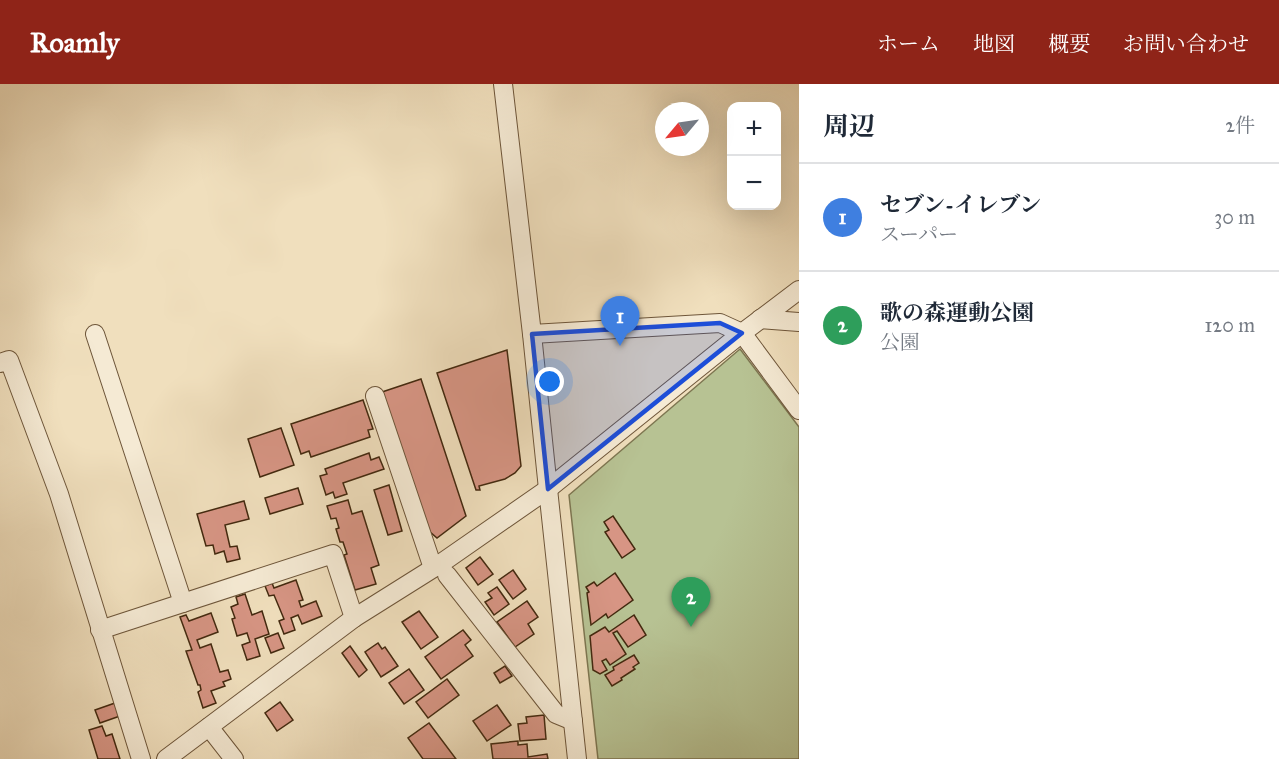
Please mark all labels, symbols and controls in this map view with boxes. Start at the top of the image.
text: Roamly [30,25,119,60]
text: ホーム [877,31,940,57]
text: 地図 [973,31,1015,57]
text: 概要 [1048,31,1090,57]
text: お問い合わせ [1123,31,1249,57]
north arrow [655,102,709,156]
map controls [727,102,781,210]
button: + [727,102,781,156]
text: 周辺 [823,110,875,142]
text: 2件 [1225,113,1255,137]
button: − [727,156,781,210]
text: セブン-イレブン [880,191,1041,218]
text: 1 [839,205,846,229]
text: 30 m [1214,205,1255,229]
text: スーパー [880,222,958,246]
pin: 1 [600,296,640,346]
text: 歌の森運動公園 [880,299,1034,326]
text: 2 [838,313,847,337]
text: 120 m [1204,313,1255,337]
text: 公園 [880,330,920,354]
your location [535,367,564,396]
pin: 2 [672,578,710,627]

